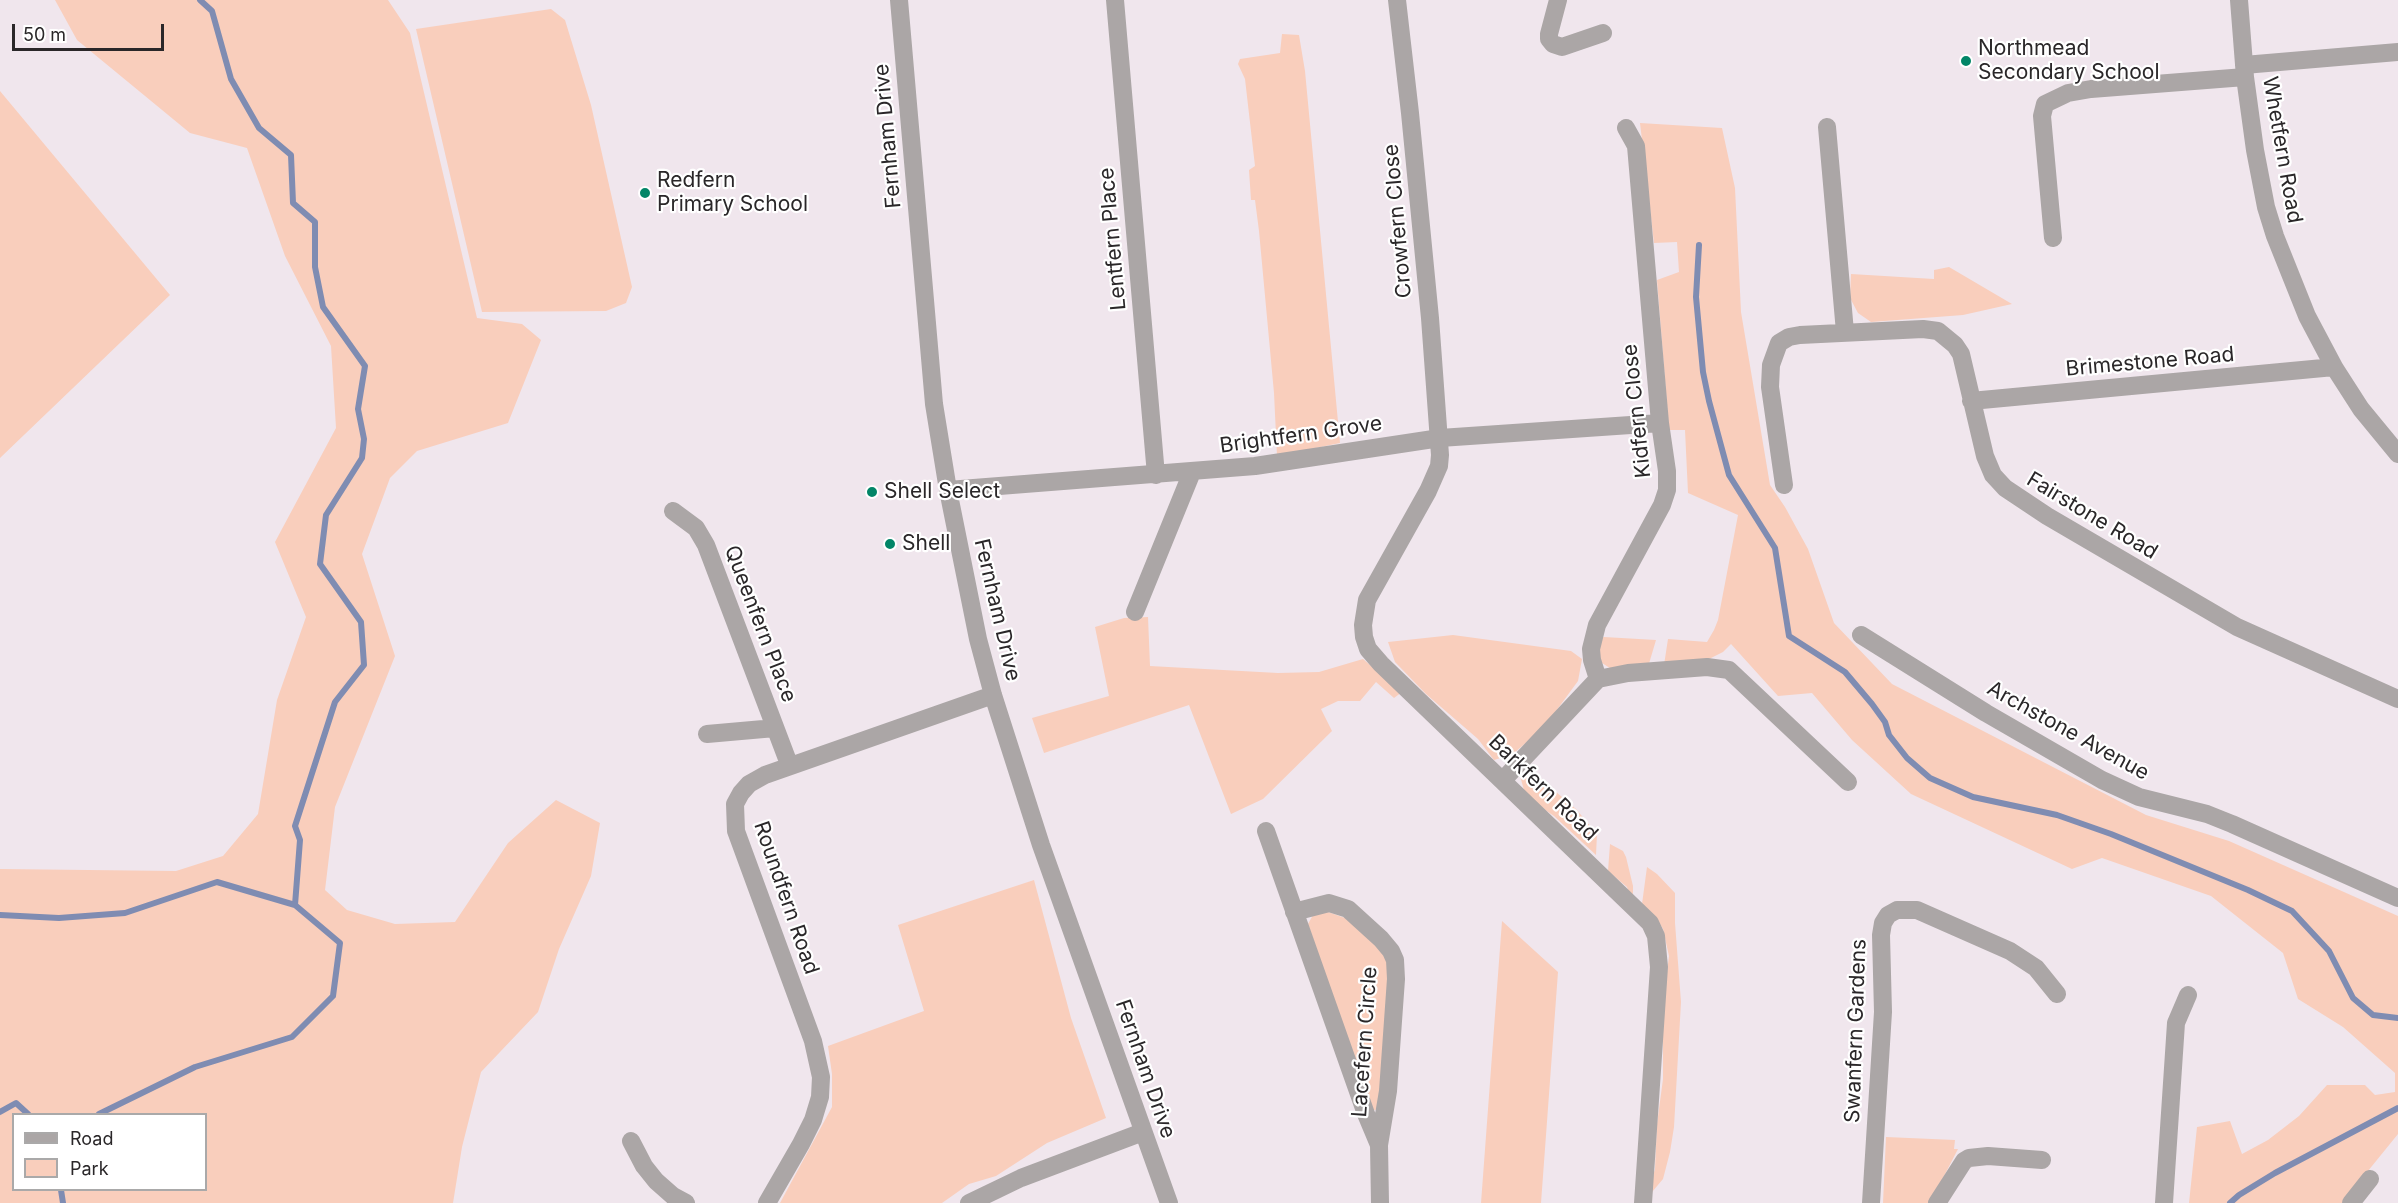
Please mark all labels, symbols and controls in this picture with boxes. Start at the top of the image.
scale bar [15,12,166,50]
text: 50 m [23,24,66,45]
place label: Northmead Secondary School [1978,36,2159,86]
marker: Northmead Secondary School [1959,54,1973,68]
street label: Fernham Drive [869,63,907,209]
street label: Whetfern Road [2257,75,2307,225]
street label: Crowfern Close [1379,143,1417,299]
street label: Lentfern Place [1094,166,1132,312]
place label: Redfern Primary School [657,168,808,218]
marker: Redfern Primary School [638,186,652,200]
street label: Brimestone Road [2065,342,2235,382]
street label: Kidfern Close [1617,343,1657,479]
street label: Brightfern Grove [1218,411,1384,459]
street label: Fairstone Road [2022,467,2162,565]
place label: Shell Select [884,479,1000,505]
marker: Shell Select [865,485,879,499]
place label: Shell [902,531,950,557]
street label: Fernham Drive [968,536,1026,684]
marker: Shell [883,537,897,551]
street label: Queenfern Place [719,542,801,706]
street label: Archstone Avenue [1983,676,2153,786]
street label: Barkfern Road [1483,730,1603,846]
street label: Roundfern Road [748,818,824,978]
street label: Swanfern Gardens [1840,938,1872,1124]
street label: Lacefern Circle [1347,966,1383,1118]
street label: Fernham Drive [1109,996,1181,1142]
legend [12,1113,207,1191]
text: Road [70,1128,113,1149]
text: Park [70,1158,109,1179]

